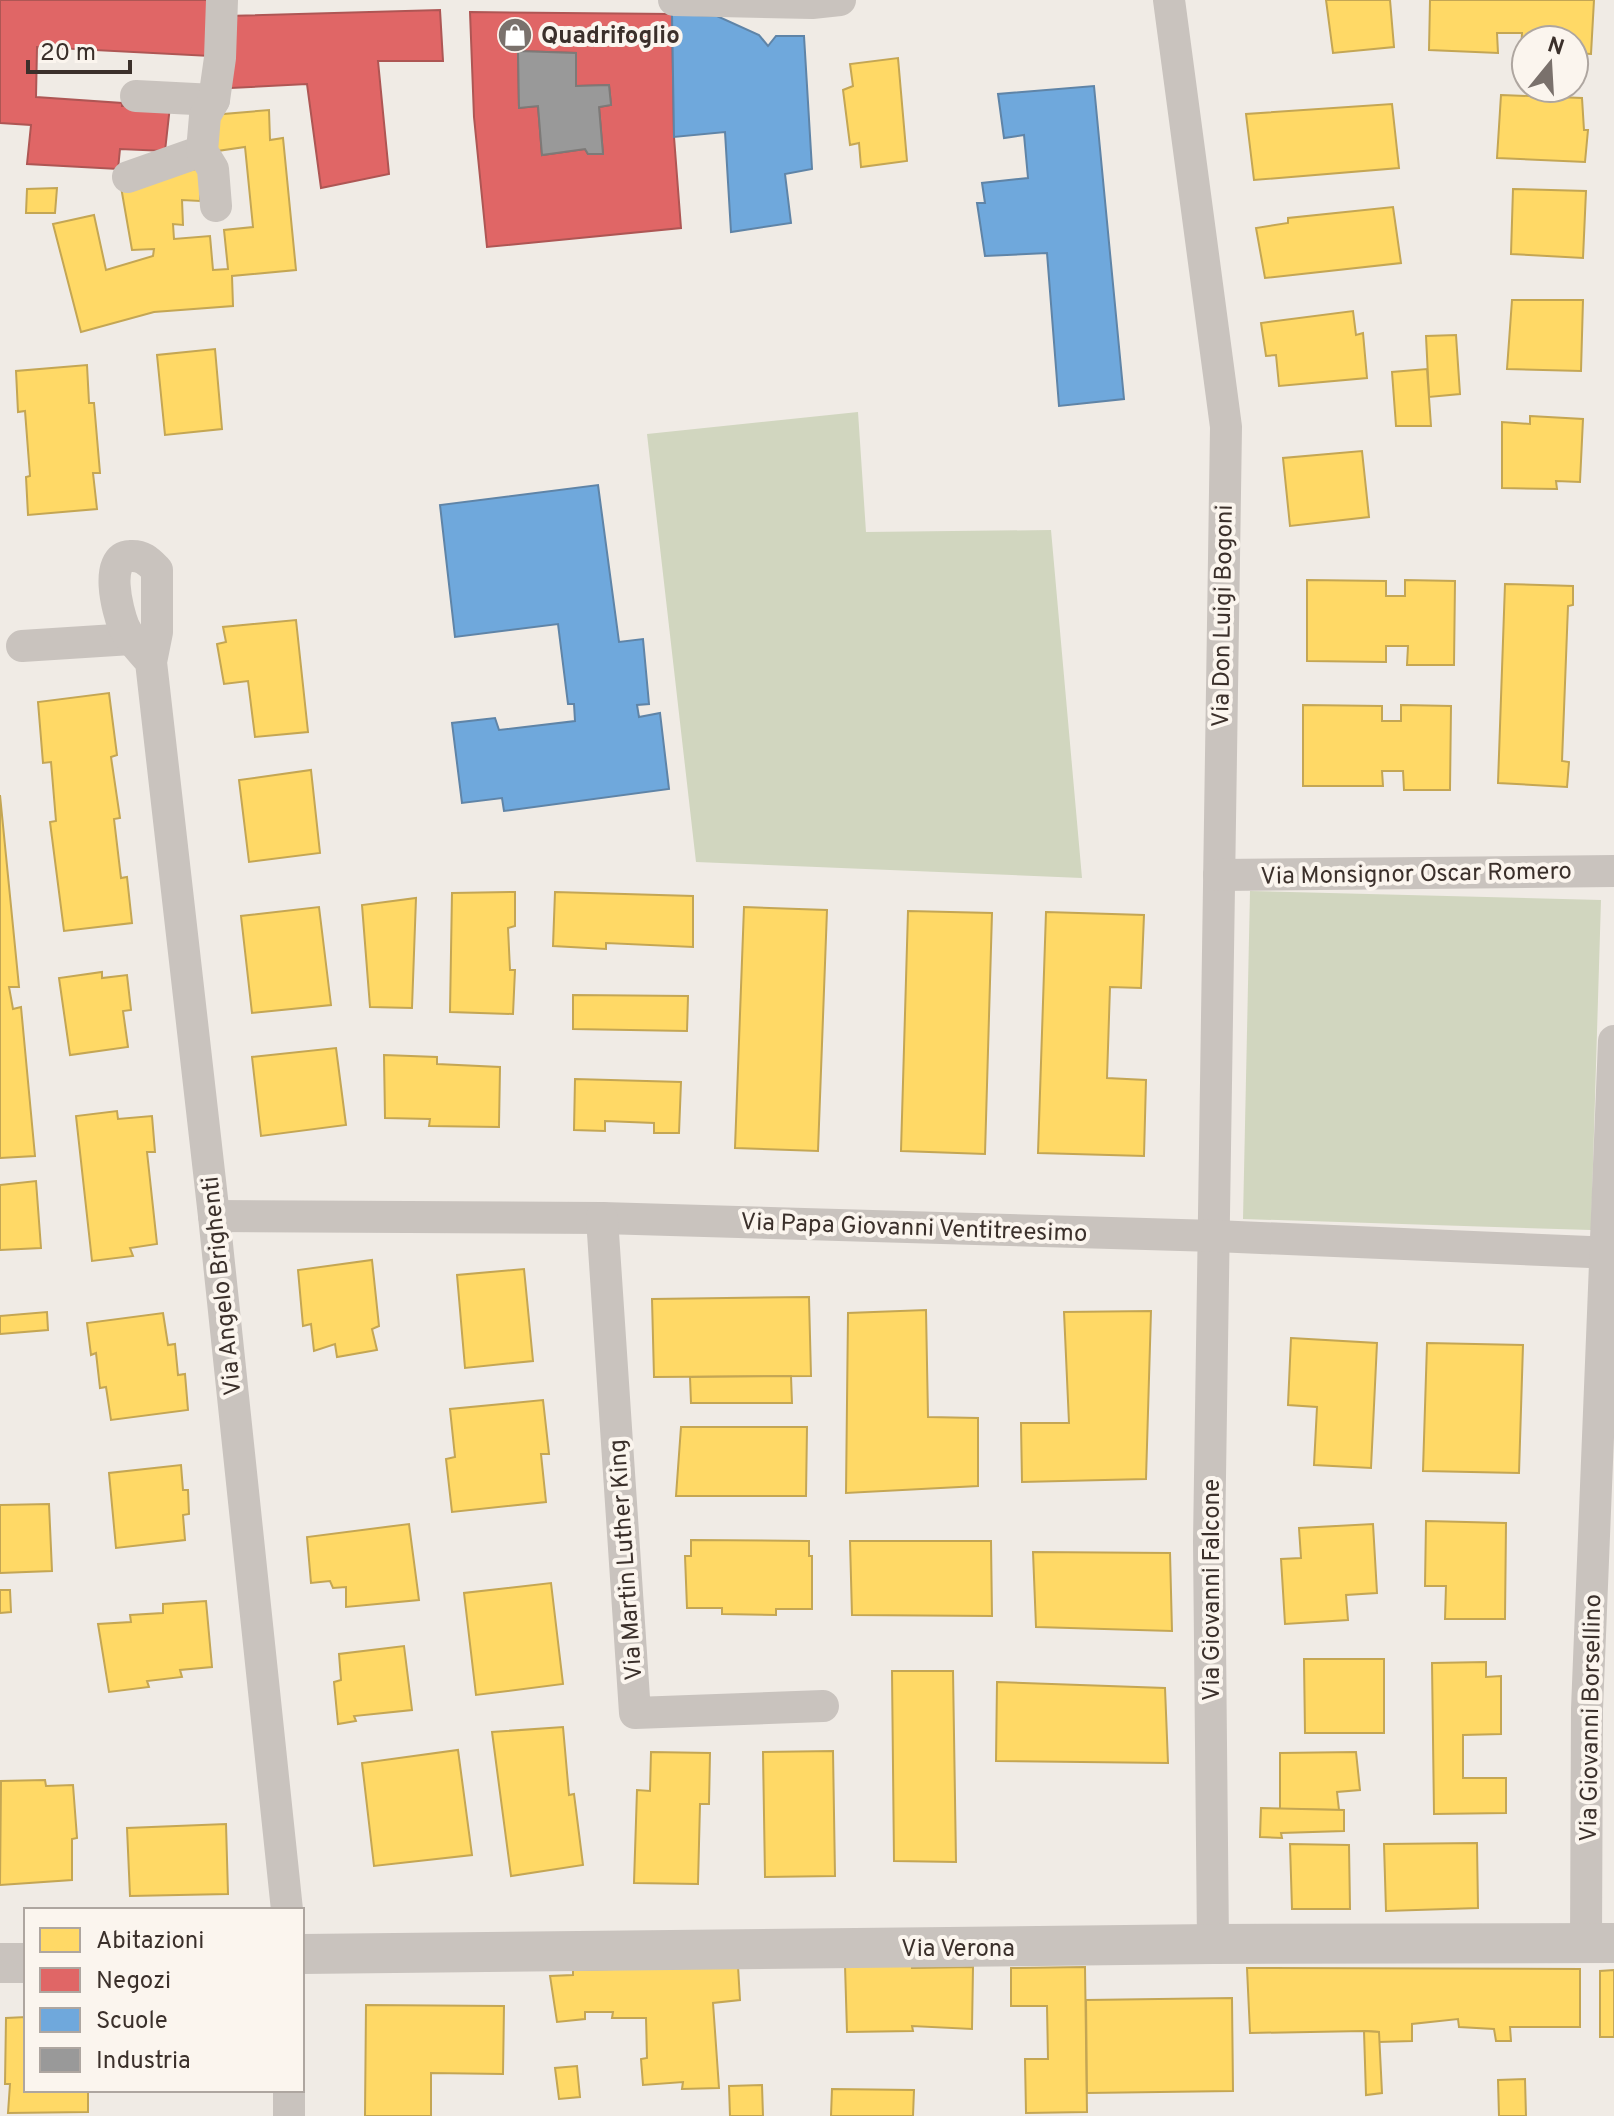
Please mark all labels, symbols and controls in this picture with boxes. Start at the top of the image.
shop icon: Quadrifoglio [496,16,534,54]
place label: Quadrifoglio [541,22,680,52]
scale bar [28,24,130,74]
north arrow [1510,24,1590,104]
text: N [1544,32,1567,63]
text: 20 m [40,39,96,69]
street label: Via Don Luigi Bogoni [1207,504,1241,728]
street label: Via Monsignor Oscar Romero [1260,857,1572,893]
street label: Via Angelo Brighenti [197,1175,249,1397]
street label: Via Papa Giovanni Ventitreesimo [740,1208,1088,1250]
street label: Via Martin Luther King [604,1438,650,1682]
street label: Via Giovanni Falcone [1198,1479,1228,1701]
street label: Via Giovanni Borsellino [1575,1594,1609,1842]
legend [24,1908,304,2092]
text: Abitazioni [96,1927,204,1957]
street label: Via Verona [901,1935,1015,1965]
text: Negozi [96,1967,171,1997]
text: Scuole [96,2007,168,2037]
text: Industria [96,2047,191,2077]

